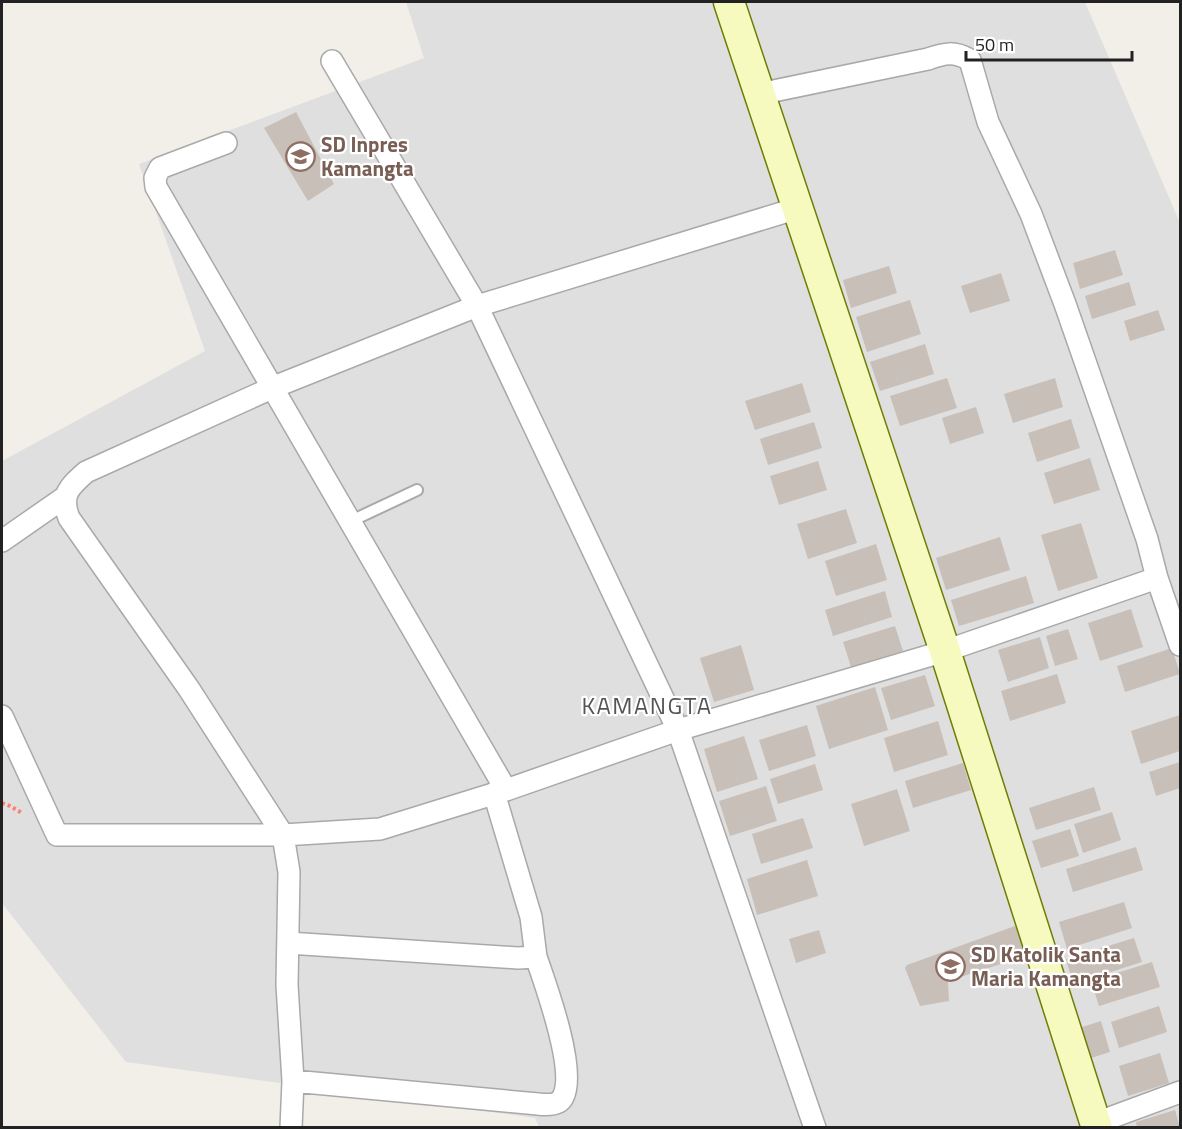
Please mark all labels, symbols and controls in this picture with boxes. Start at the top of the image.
scale bar [966,24,1132,62]
text: 50 m [975,31,1014,58]
place label: SD Inpres Kamangta [321,128,414,184]
school or university icon: SD Inpres Kamangta [284,140,316,172]
district label: KAMANGTA [581,687,713,723]
place label: SD Katolik Santa Maria Kamangta [971,938,1121,994]
school or university icon: SD Katolik Santa Maria Kamangta [934,950,966,982]

